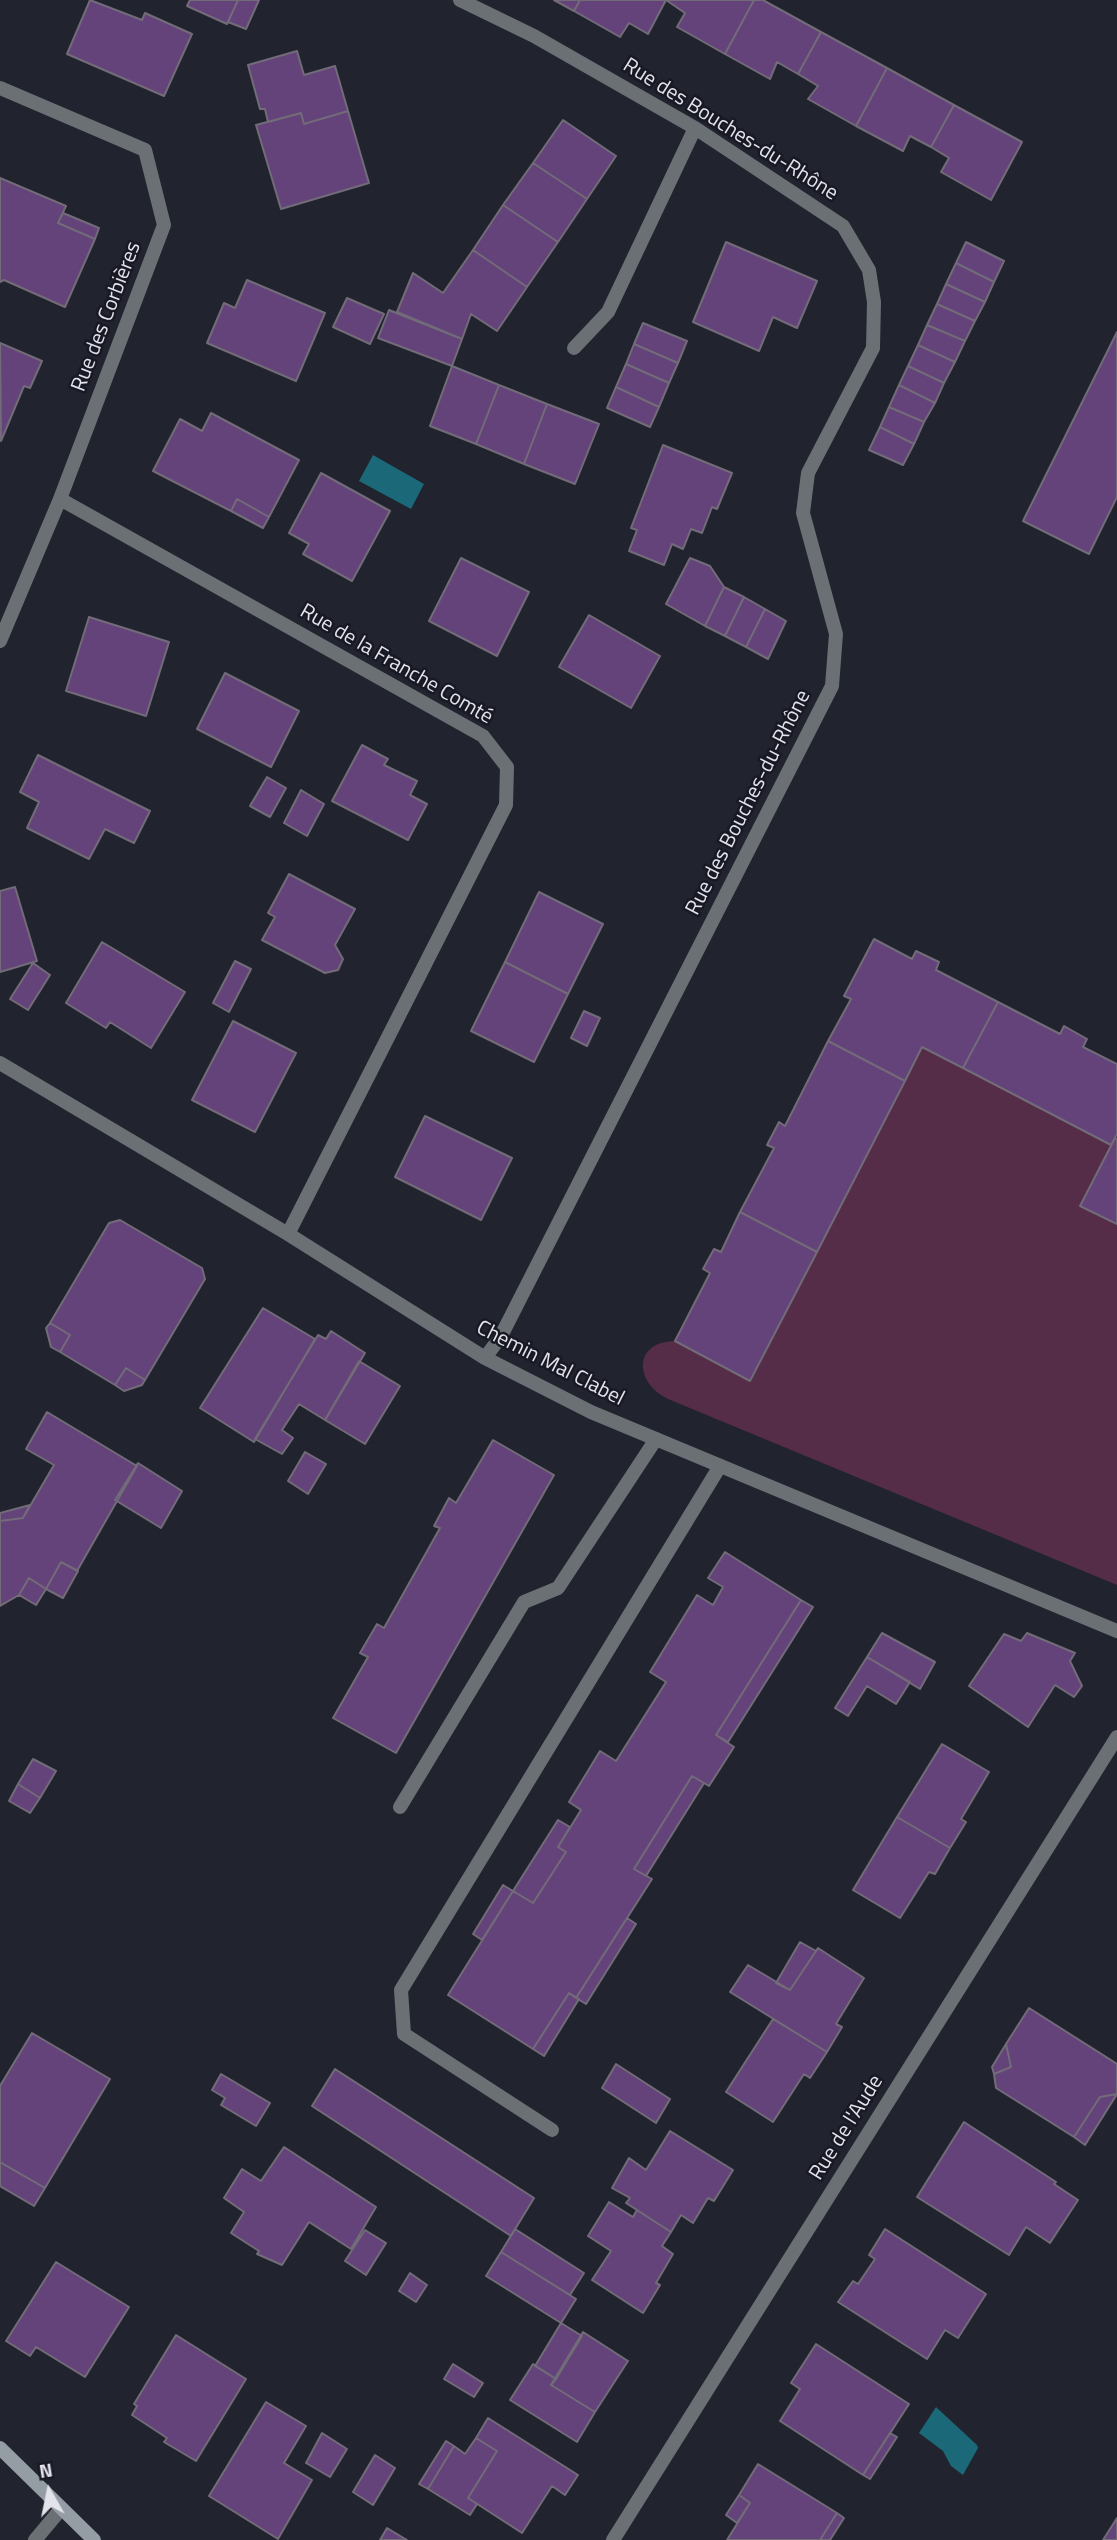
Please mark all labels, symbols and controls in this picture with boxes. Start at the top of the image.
street label: Rue des Bouches-du-Rhône [618,53,842,207]
street label: Rue des Corbières [67,238,147,396]
street label: Rue de la Franche Comté [295,599,497,731]
street label: Rue des Bouches-du-Rhône [681,686,817,920]
street label: Chemin Mal Clabel [472,1316,628,1412]
street label: Rue de l'Aude [805,2071,889,2185]
text: N [37,2454,54,2485]
north arrow [14,2456,84,2526]

